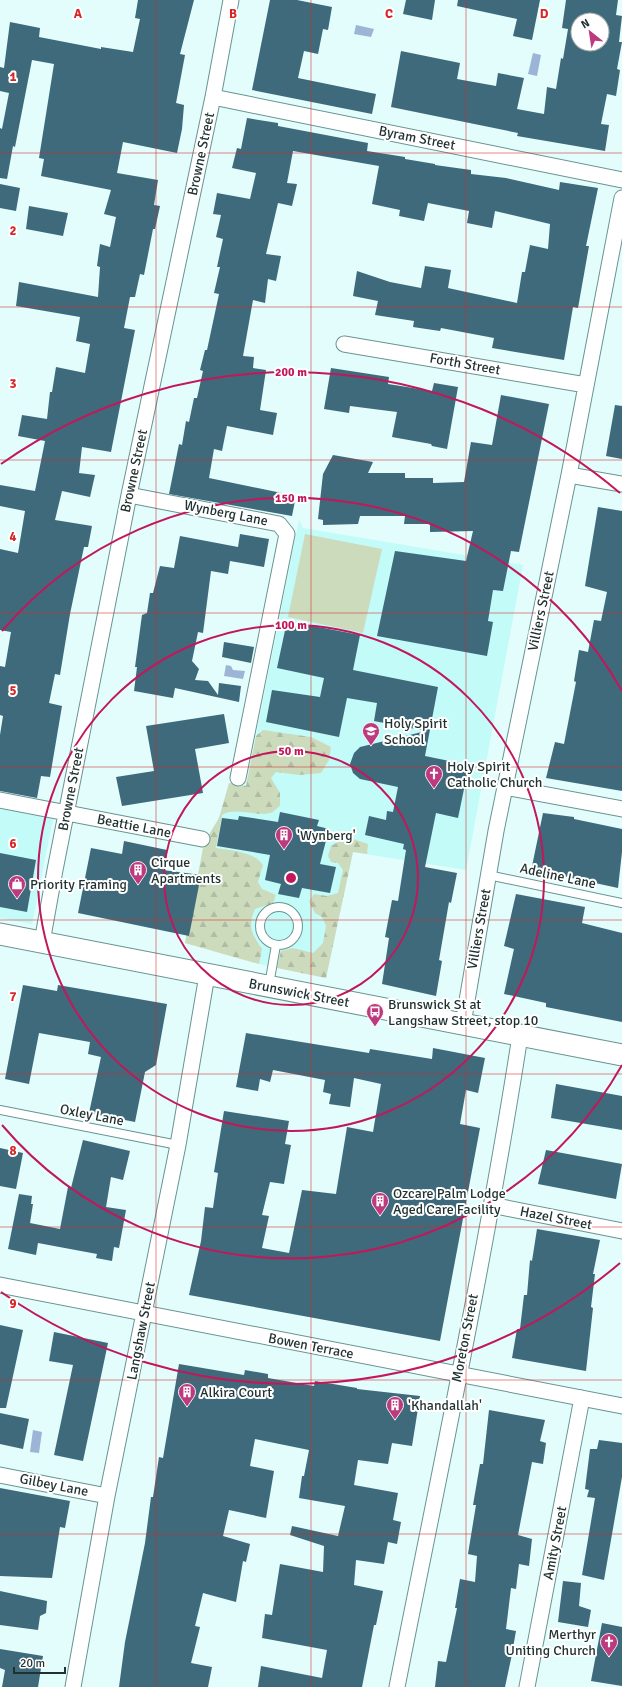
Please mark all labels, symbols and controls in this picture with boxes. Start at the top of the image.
text: A [74,6,83,22]
text: B [229,6,237,22]
text: C [385,6,393,22]
text: D [540,6,549,22]
north arrow [570,12,610,52]
text: N [579,16,592,31]
text: 1 [9,69,17,85]
street label: Browne Street [184,111,218,197]
street label: Byram Street [377,122,457,154]
text: 2 [9,223,17,239]
street label: Forth Street [428,349,502,379]
text: 200 m [275,365,307,380]
text: 3 [9,376,17,392]
street label: Browne Street [117,428,151,514]
text: 150 m [275,491,307,506]
street label: Wynberg Lane [183,497,269,529]
text: 4 [9,529,17,545]
street label: Villiers Street [524,569,558,653]
text: 100 m [275,618,307,633]
text: 5 [9,683,17,699]
place label: Holy Spirit School [384,715,447,748]
school or university icon: Holy Spirit School [361,721,381,746]
text: 50 m [278,744,304,759]
street label: Browne Street [55,746,87,832]
place label: Holy Spirit Catholic Church [447,758,542,791]
church icon: Holy Spirit Catholic Church [424,764,444,789]
street label: Beattie Lane [96,810,172,842]
building icon: 'Wynberg' [274,825,294,850]
place label: 'Wynberg' [297,827,356,844]
text: 6 [9,836,17,852]
place label: Cirque Apartments [151,854,221,887]
building icon: Cirque Apartments [128,860,148,885]
street label: Adeline Lane [518,860,598,892]
centre of rings [284,871,298,885]
shop icon: Priority Framing [7,874,27,899]
place label: Priority Framing [30,876,127,893]
street label: Villiers Street [464,887,494,971]
street label: Brunswick Street [247,975,351,1011]
text: 7 [9,989,17,1005]
place label: Brunswick St at Langshaw Street, stop 10 [388,996,538,1029]
bus stop icon: Brunswick St at Langshaw Street, stop 10 [365,1002,385,1027]
street label: Oxley Lane [59,1100,125,1130]
text: 8 [9,1143,17,1159]
place label: Ozcare Palm Lodge Aged Care Facility [393,1185,506,1218]
building icon: Ozcare Palm Lodge Aged Care Facility [370,1191,390,1216]
street label: Hazel Street [518,1203,594,1233]
street label: Langshaw Street [123,1280,159,1382]
street label: Moreton Street [448,1292,482,1384]
text: 9 [9,1296,17,1312]
street label: Bowen Terrace [267,1329,355,1363]
building icon: Alkira Court [177,1382,197,1407]
place label: Alkira Court [200,1384,272,1401]
building icon: 'Khandallah' [385,1395,405,1420]
place label: 'Khandallah' [408,1397,482,1414]
street label: Gilbey Lane [18,1470,90,1500]
street label: Amity Street [540,1505,570,1581]
place label: Merthyr Uniting Church [506,1626,597,1659]
church icon: Merthyr Uniting Church [599,1632,619,1657]
scale bar [14,1649,65,1675]
text: 20 m [20,1656,45,1671]

